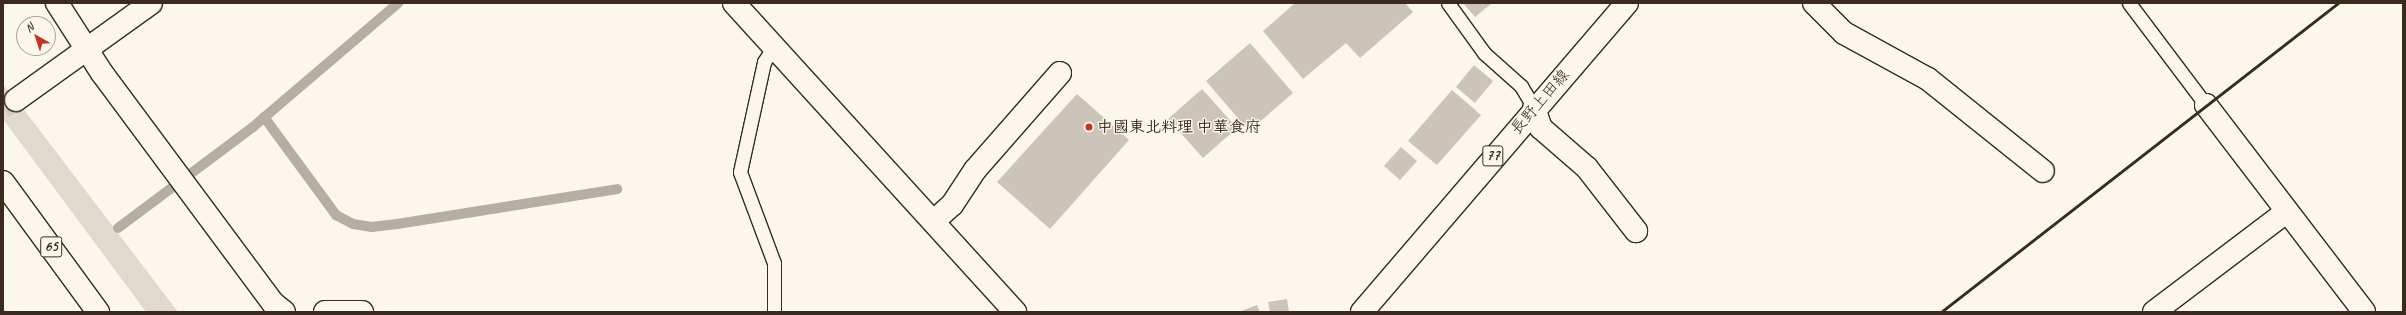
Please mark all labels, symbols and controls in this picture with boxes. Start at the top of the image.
north arrow [16,16,56,56]
text: N [22,20,36,35]
street label: 長野上田線 [1507,66,1573,138]
place label: 中國東北料理 中華食府 [1097,117,1261,137]
marker: 中國東北料理 中華食府 [1084,122,1094,132]
road number: 77 [1482,143,1504,169]
road number: 65 [40,234,62,260]

